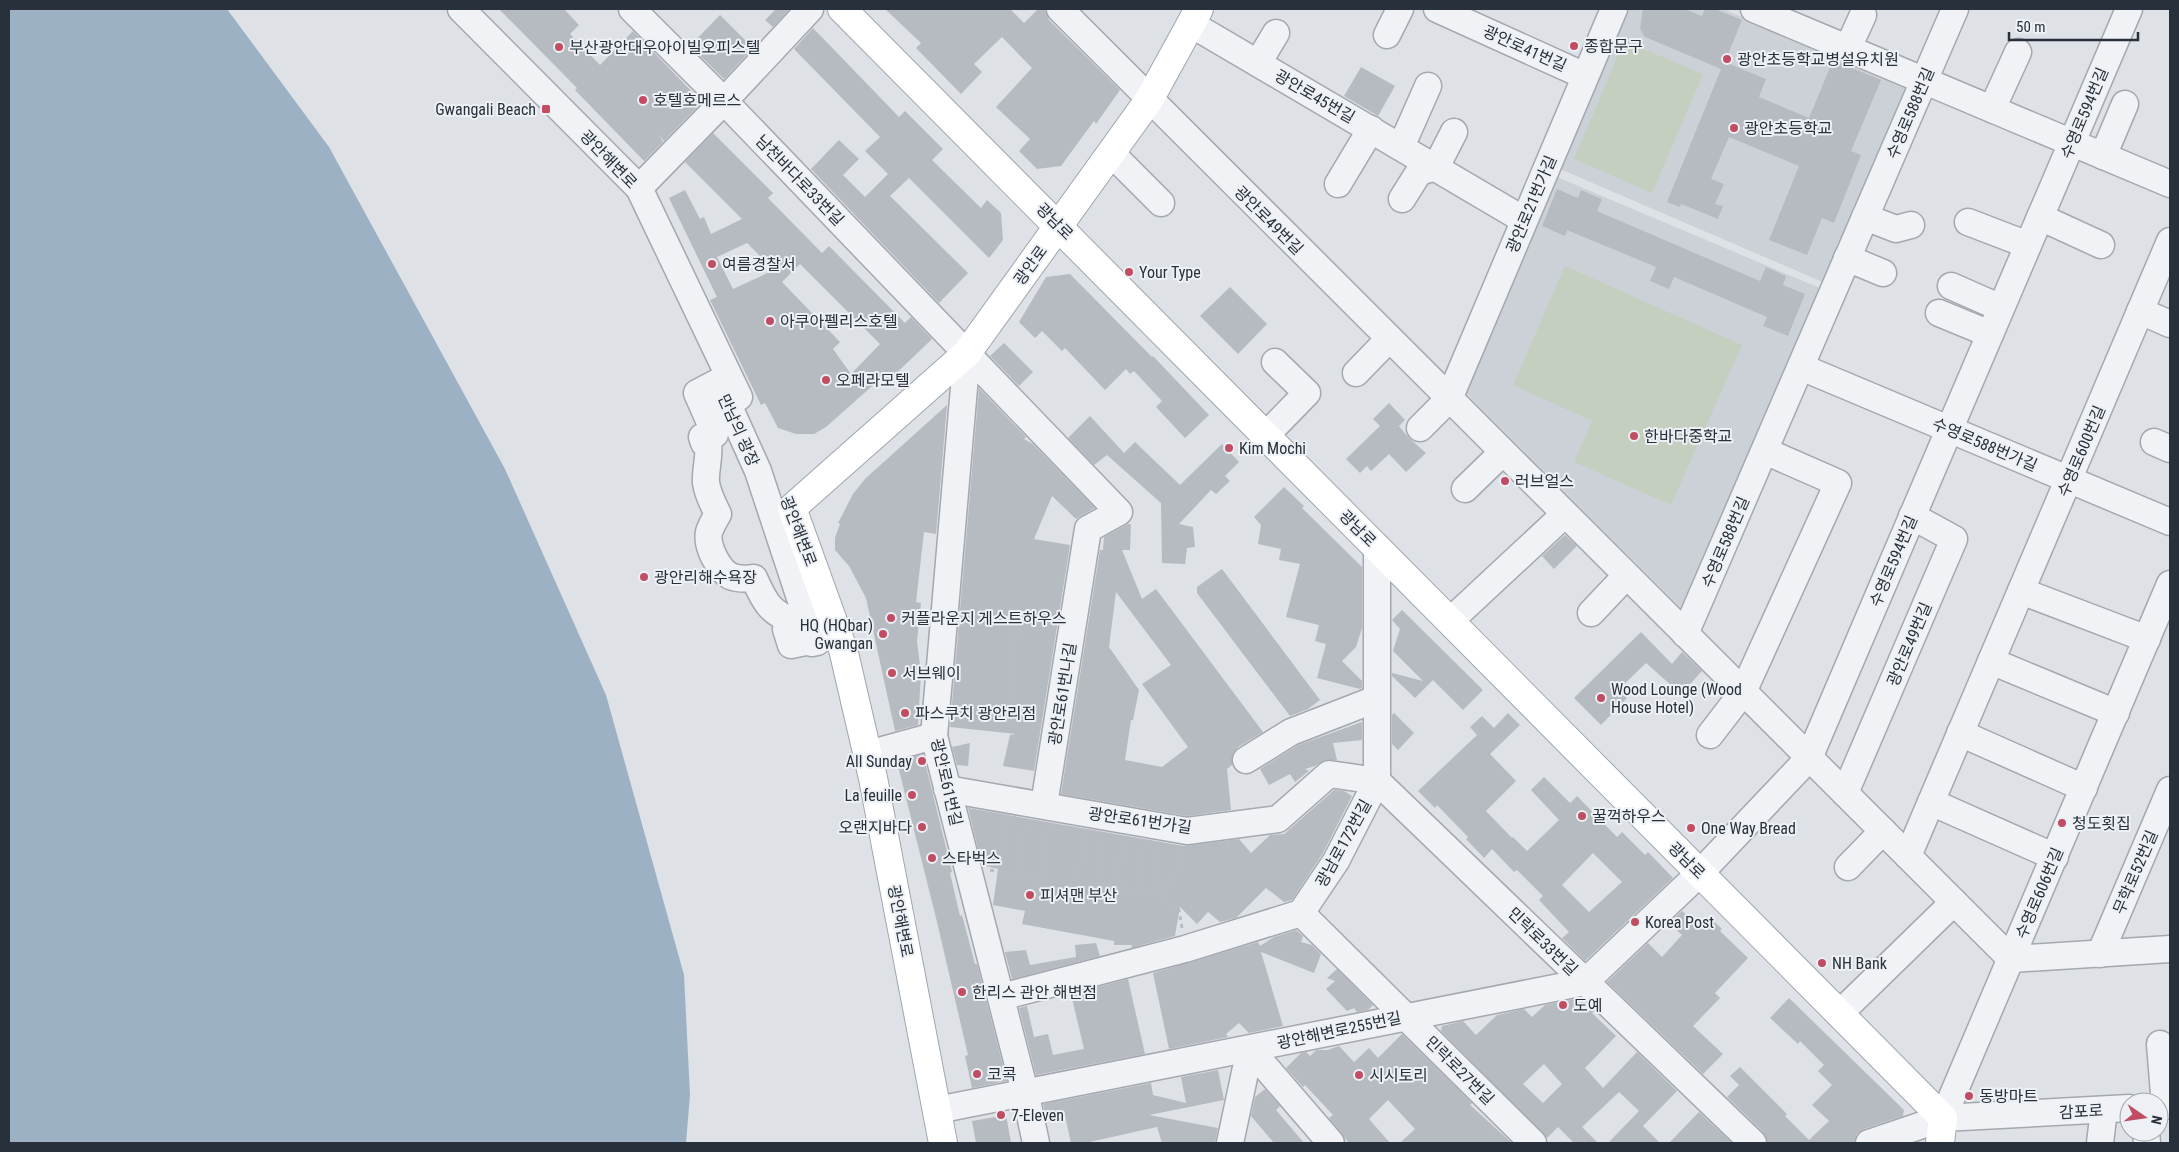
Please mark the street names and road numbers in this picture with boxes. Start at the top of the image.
street label: 광안로41번길 [1480,22,1569,75]
street label: 수영로588번길 [1883,65,1938,162]
street label: 수영로594번길 [2057,65,2112,162]
street label: 광안로45번길 [1271,66,1358,127]
street label: 광안해변로 [576,126,641,193]
street label: 남천바다로33번길 [752,131,848,230]
street label: 광안로21번가길 [1502,153,1561,256]
street label: 광안로49번길 [1230,182,1307,259]
street label: 광남로 [1032,199,1077,244]
street label: 광안로 [1010,242,1051,289]
street label: 만남의 광장 [714,391,763,470]
street label: 수영로600번길 [2054,403,2109,500]
street label: 수영로588번가길 [1930,414,2040,475]
street label: 광안해변로 [776,493,821,569]
street label: 수영로588번길 [1698,494,1753,591]
street label: 광남로 [1335,506,1380,551]
street label: 수영로594번길 [1866,513,1921,610]
street label: 광안로49번길 [1883,599,1936,689]
street label: 광안로61번나길 [1045,641,1080,747]
street label: 광안로61번길 [927,736,966,828]
street label: 광남로172번길 [1312,796,1375,890]
street label: 광안로61번가길 [1087,804,1193,837]
street label: 무학로52번길 [2109,827,2162,917]
street label: 광남로 [1664,838,1709,883]
street label: 수영로606번길 [2012,845,2067,942]
street label: 광안해변로 [884,883,917,959]
street label: 민락로33번길 [1504,903,1581,979]
street label: 광안해변로255번길 [1275,1008,1403,1053]
street label: 민락로27번길 [1421,1032,1498,1109]
street label: 감포로 [2058,1101,2104,1122]

